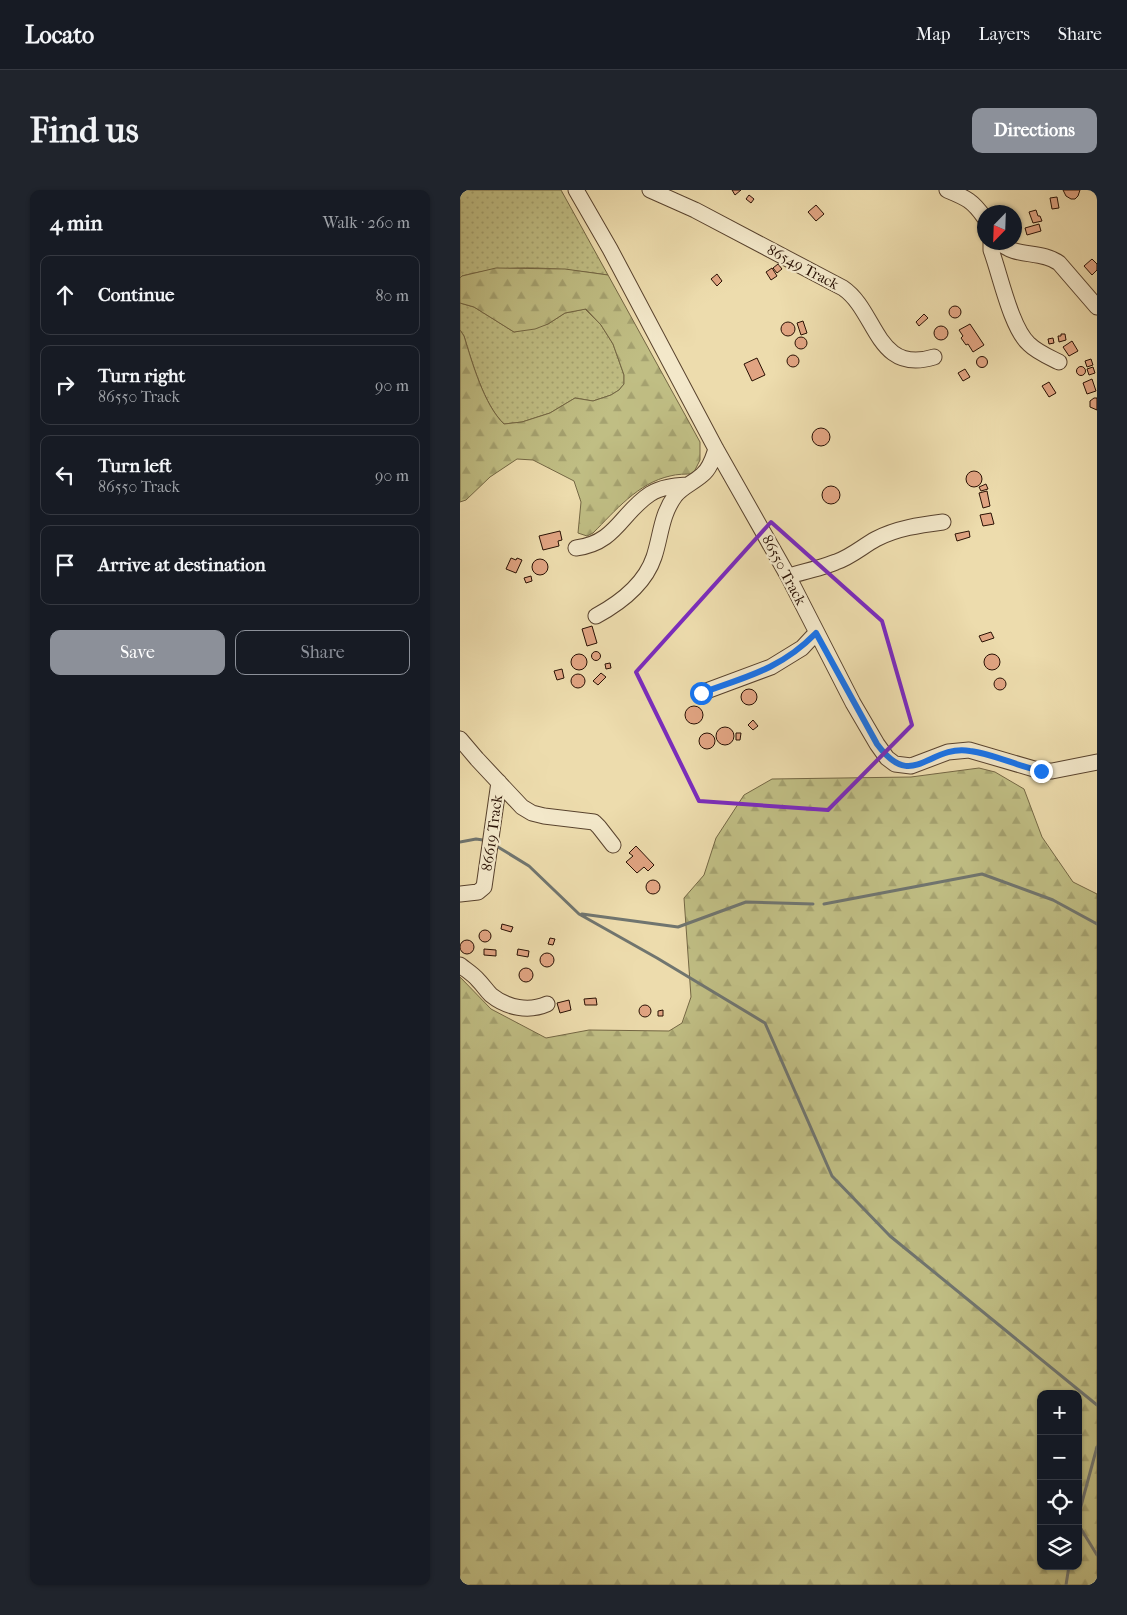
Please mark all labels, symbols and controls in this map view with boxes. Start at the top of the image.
text: Locato [25,21,94,49]
text: Map [916,24,950,45]
text: Layers [978,24,1030,45]
text: Share [1058,24,1102,45]
button: Directions [972,108,1097,153]
text: Find us [30,110,139,151]
north arrow [977,205,1022,250]
text: 4 min [50,211,103,235]
text: Walk · 260 m [323,213,410,232]
street label: 86549 Track [764,241,842,294]
icon: ahead [51,281,79,309]
text: Continue [98,284,174,306]
text: 80 m [375,286,409,305]
text: Turn right [98,365,185,387]
icon: right [51,371,79,399]
text: 90 m [375,376,409,395]
text: 86550 Track [98,387,180,406]
text: Turn left [98,455,172,477]
icon: left [51,461,79,489]
text: 90 m [375,466,409,485]
text: 86550 Track [98,477,180,496]
street label: 86550 Track [758,532,810,608]
icon: arrive [51,551,79,579]
text: Arrive at destination [98,554,266,576]
button: Save [50,630,225,675]
button: Share [235,630,410,675]
route start [690,682,713,705]
route end [1030,760,1053,783]
street label: 86619 Track [478,793,506,872]
map controls [1037,1390,1082,1570]
button: + [1037,1390,1082,1435]
button: − [1037,1435,1082,1480]
button: locate [1037,1480,1082,1525]
button: layers [1037,1525,1082,1570]

